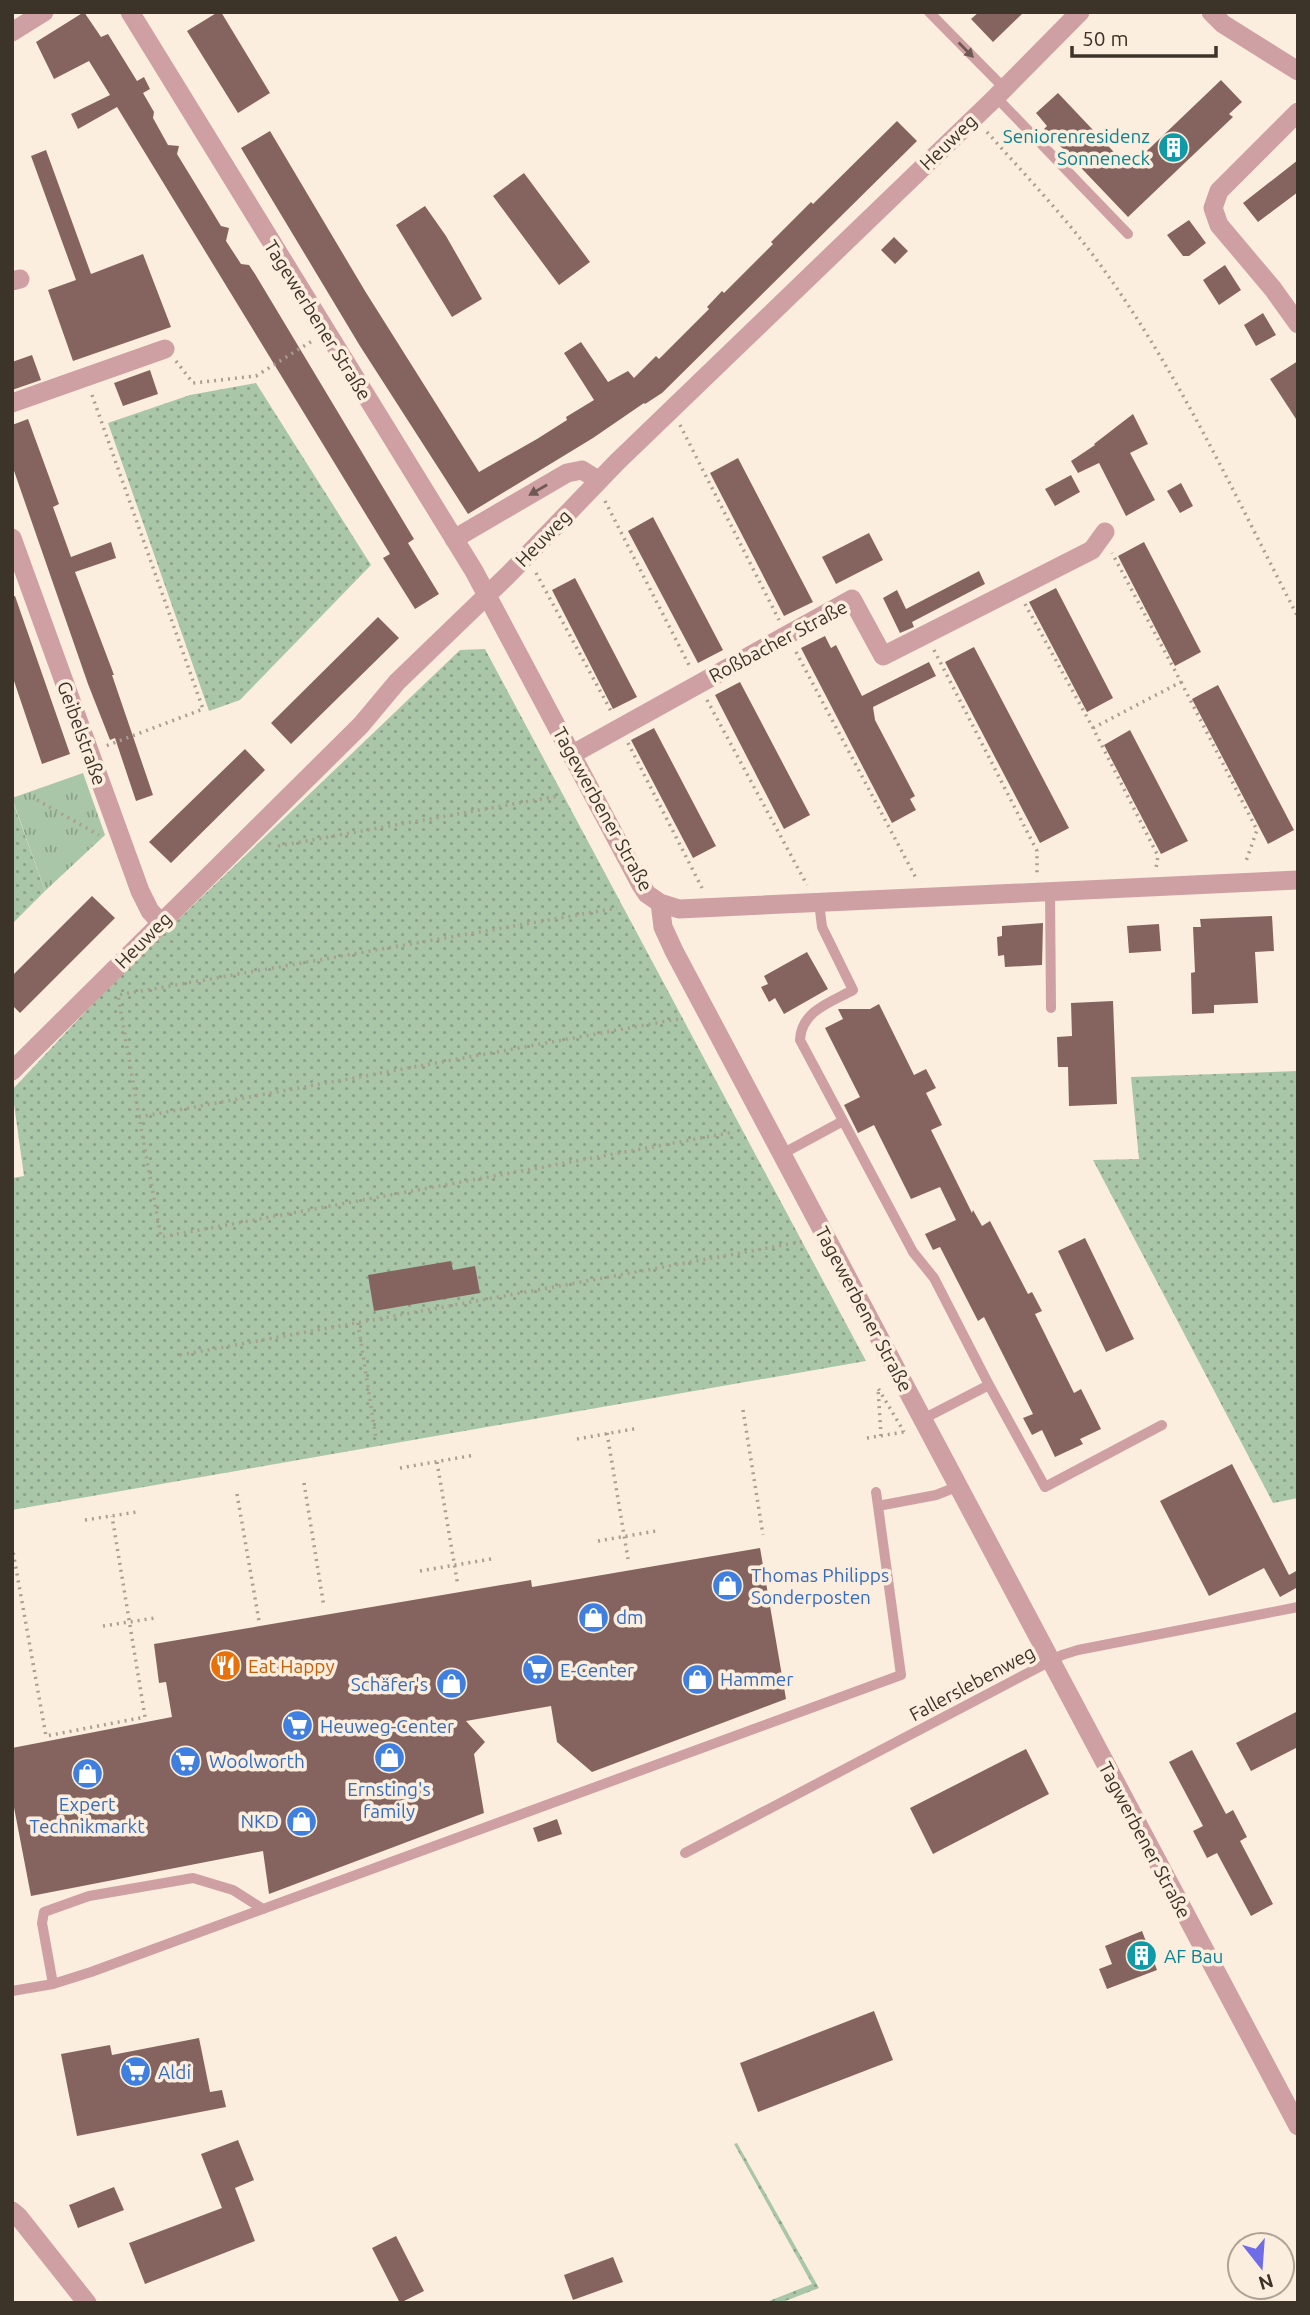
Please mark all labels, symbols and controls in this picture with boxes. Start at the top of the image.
scale bar [1072,14,1216,58]
text: 50 m [1082,26,1129,50]
one-way arrow [958,42,975,59]
street label: Heuweg [915,110,981,174]
place label: Seniorenresidenz Sonneneck [1003,125,1150,169]
building icon: Seniorenresidenz Sonneneck [1156,130,1190,164]
street label: Tagewerbener Straße [260,236,376,404]
one-way arrow [528,484,547,496]
street label: Heuweg [511,505,575,571]
street label: Roßbacher Straße [705,595,851,687]
street label: Geibelstraße [53,678,111,788]
street label: Tagewerbener Straße [549,723,657,895]
street label: Heuweg [110,907,176,973]
street label: Tagewerbener Straße [811,1223,917,1395]
place label: Thomas Philipps Sonderposten [751,1564,889,1608]
shop icon: Thomas Philipps Sonderposten [711,1569,745,1603]
shop icon: dm [576,1600,610,1634]
place label: dm [616,1606,644,1628]
street label: Fallerslebenweg [905,1641,1039,1725]
restaurant icon: Eat Happy [208,1649,242,1683]
supermarket icon: E-Center [520,1653,554,1687]
place label: Eat Happy [248,1655,335,1677]
place label: E-Center [560,1659,634,1681]
shop icon: Hammer [680,1662,714,1696]
shop icon: Schäfer's [434,1667,468,1701]
place label: Hammer [720,1668,794,1690]
place label: Schäfer's [351,1673,428,1695]
supermarket icon: Heuweg-Center [280,1709,314,1743]
place label: Heuweg-Center [320,1715,454,1737]
shop icon: Ernsting's family [372,1741,406,1775]
supermarket icon: Woolworth [169,1744,203,1778]
place label: Woolworth [209,1750,305,1772]
shop icon: Expert Technikmarkt [70,1756,104,1790]
street label: Tagwerbener Straße [1095,1758,1195,1922]
place label: Ernsting's family [347,1778,431,1822]
place label: Expert Technikmarkt [29,1793,145,1837]
shop icon: NKD [285,1804,319,1838]
place label: NKD [240,1810,279,1832]
building icon: AF Bau [1124,1939,1158,1973]
place label: AF Bau [1164,1945,1223,1967]
supermarket icon: Aldi [118,2055,152,2089]
place label: Aldi [158,2061,191,2083]
north arrow [1226,2231,1296,2301]
text: N [1256,2270,1276,2295]

